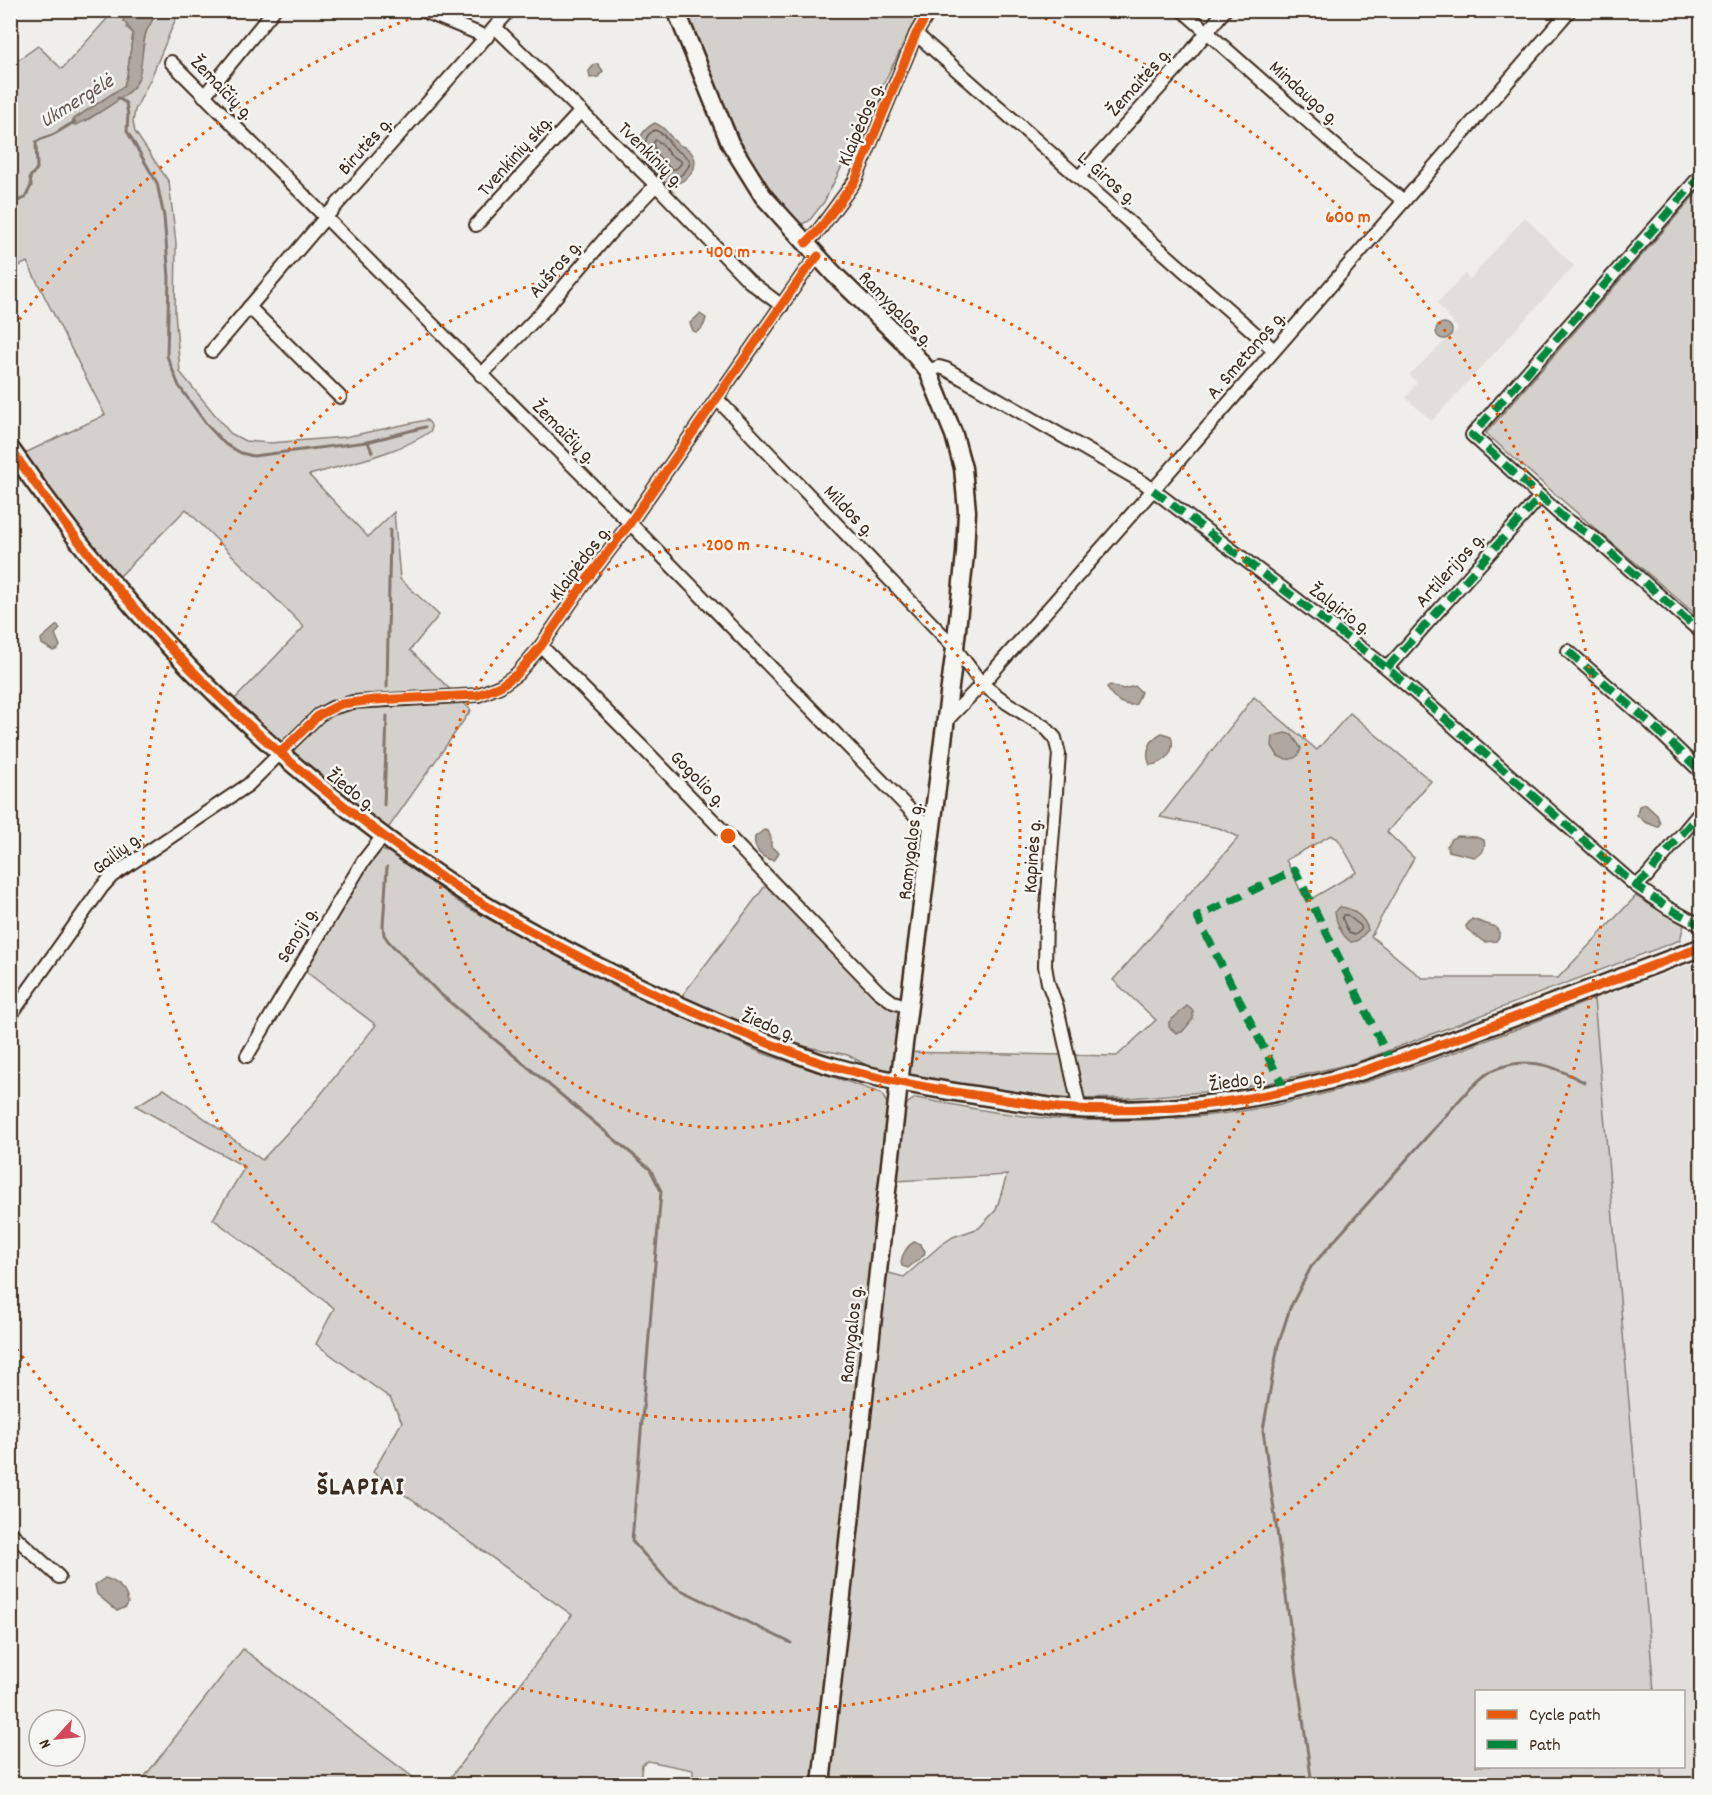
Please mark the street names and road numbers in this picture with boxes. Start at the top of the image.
street label: Žemaitės g. [1101,42,1179,124]
street label: Žemaičių g. [182,50,259,128]
street label: Mindaugo g. [1262,55,1344,134]
street label: Klaipėdos g. [832,79,892,171]
street label: Tvenkinių skg. [472,110,560,204]
street label: Birutės g. [332,112,400,182]
street label: Tvenkinių g. [610,116,690,196]
street label: L. Giros g. [1070,145,1142,213]
street label: Aušros g. [523,235,590,305]
street label: Ramygalos g. [851,265,939,355]
street label: A. Smetonos g. [1201,305,1294,407]
street label: Žemaičių g. [524,394,602,472]
street label: Mildos g. [816,480,880,545]
street label: Klaipėdos g. [544,520,619,607]
street label: Artilerijos g. [1410,527,1493,615]
street label: Žalgirio g. [1302,577,1376,643]
street label: Gogolio g. [662,745,731,815]
street label: Žiedo g. [319,763,381,820]
street label: Ramygalos g. [892,801,932,902]
street label: Kapinės g. [1017,818,1051,894]
street label: Gailių g. [87,826,149,883]
street label: Senoji g. [271,902,326,969]
street label: Žiedo g. [736,1003,799,1050]
street label: Žiedo g. [1208,1065,1267,1101]
street label: Ramygalos g. [834,1284,872,1384]

